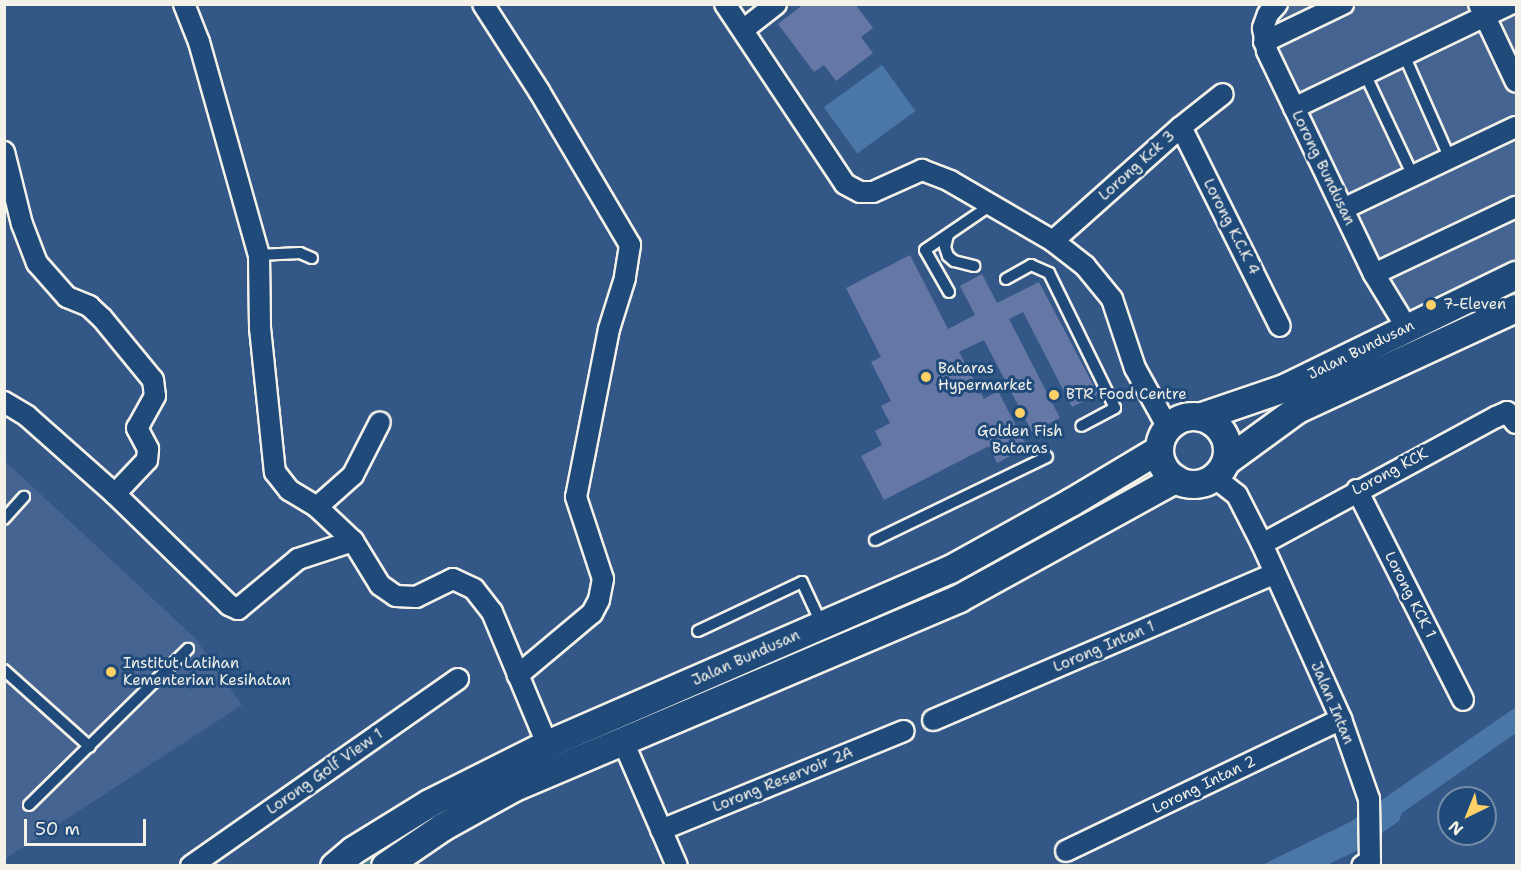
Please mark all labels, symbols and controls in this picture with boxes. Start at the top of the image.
street label: Lorong Bundusan [1287,108,1359,228]
street label: Lorong Kck 3 [1095,127,1179,205]
street label: Lorong K.C.K 4 [1199,176,1263,278]
place label: 7-Eleven [1443,296,1506,314]
marker: 7-Eleven [1424,298,1438,312]
street label: Jalan Bundusan [1305,316,1417,384]
place label: Bataras Hypermarket [938,359,1032,394]
marker: Bataras Hypermarket [919,370,933,384]
place label: BTR Food Centre [1066,386,1187,404]
marker: BTR Food Centre [1047,388,1061,402]
marker: Golden Fish Bataras [1013,406,1027,420]
place label: Golden Fish Bataras [977,422,1063,457]
street label: Lorong KCK [1349,444,1431,500]
street label: Lorong KCK 1 [1380,549,1440,641]
street label: Lorong Intan 1 [1051,618,1157,676]
street label: Jalan Bundusan [689,626,803,690]
place label: Institut Latihan Kementerian Kesihatan [123,654,291,689]
street label: Jalan Intan [1307,659,1357,747]
marker: Institut Latihan Kementerian Kesihatan [104,665,118,679]
street label: Lorong Golf View 1 [263,725,387,819]
street label: Lorong Reservoir 2A [710,744,856,816]
street label: Lorong Intan 2 [1149,752,1259,818]
north arrow [1437,786,1497,846]
scale bar [27,807,148,845]
text: N [1444,816,1468,840]
text: 50 m [35,817,80,841]

